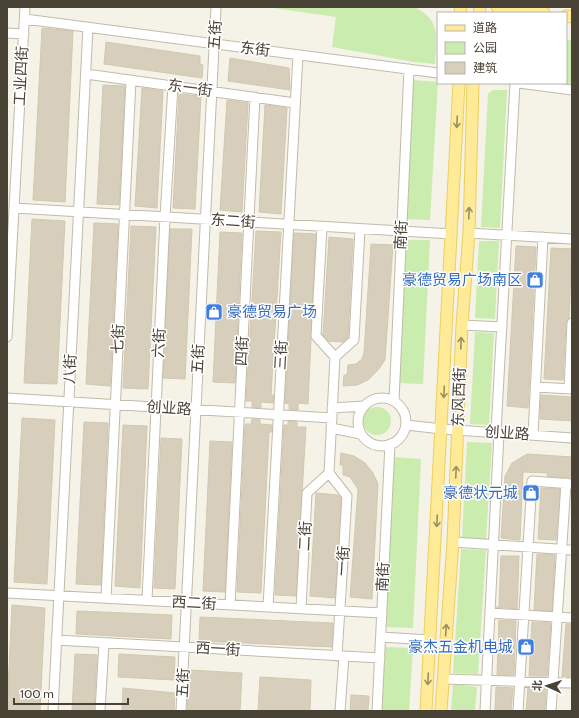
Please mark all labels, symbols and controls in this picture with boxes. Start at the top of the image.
legend [437,12,567,84]
street label: 五街 [205,19,225,51]
text: 道路 [473,20,497,35]
street label: 东街 [239,38,271,60]
text: 公园 [473,40,497,55]
street label: 工业四街 [10,46,32,106]
text: 建筑 [473,60,497,75]
street label: 东一街 [166,76,214,100]
one-way arrow [454,115,461,128]
one-way arrow [466,207,473,220]
street label: 东二街 [210,210,256,232]
street label: 南街 [391,220,411,250]
shop icon: 豪德贸易广场南区 [525,270,545,290]
place label: 豪德贸易广场南区 [402,271,522,289]
shop icon: 豪德贸易广场 [204,302,224,322]
place label: 豪德贸易广场 [227,303,317,321]
street label: 七街 [108,324,128,354]
street label: 六街 [149,328,169,358]
street label: 四街 [232,336,252,366]
one-way arrow [457,337,465,350]
street label: 三街 [271,340,291,370]
street label: 五街 [188,344,208,374]
street label: 八街 [60,354,80,384]
street label: 东风西街 [449,367,469,427]
one-way arrow [440,385,447,398]
street label: 创业路 [146,397,192,419]
street label: 创业路 [484,422,530,444]
one-way arrow [452,466,460,479]
shop icon: 豪德状元城 [521,483,541,503]
place label: 豪德状元城 [443,484,518,502]
one-way arrow [433,514,440,527]
street label: 二街 [295,521,315,551]
street label: 一街 [333,545,353,577]
street label: 南街 [373,562,393,592]
street label: 西二街 [171,593,217,613]
one-way arrow [443,624,450,637]
shop icon: 豪杰五金机电城 [516,637,536,657]
place label: 豪杰五金机电城 [408,638,513,656]
street label: 西一街 [195,639,241,659]
north arrow [527,666,567,706]
street label: 五街 [173,668,193,698]
one-way arrow [424,672,431,685]
scale bar [14,680,128,706]
text: 北 [530,680,544,691]
text: 100 m [20,686,54,701]

